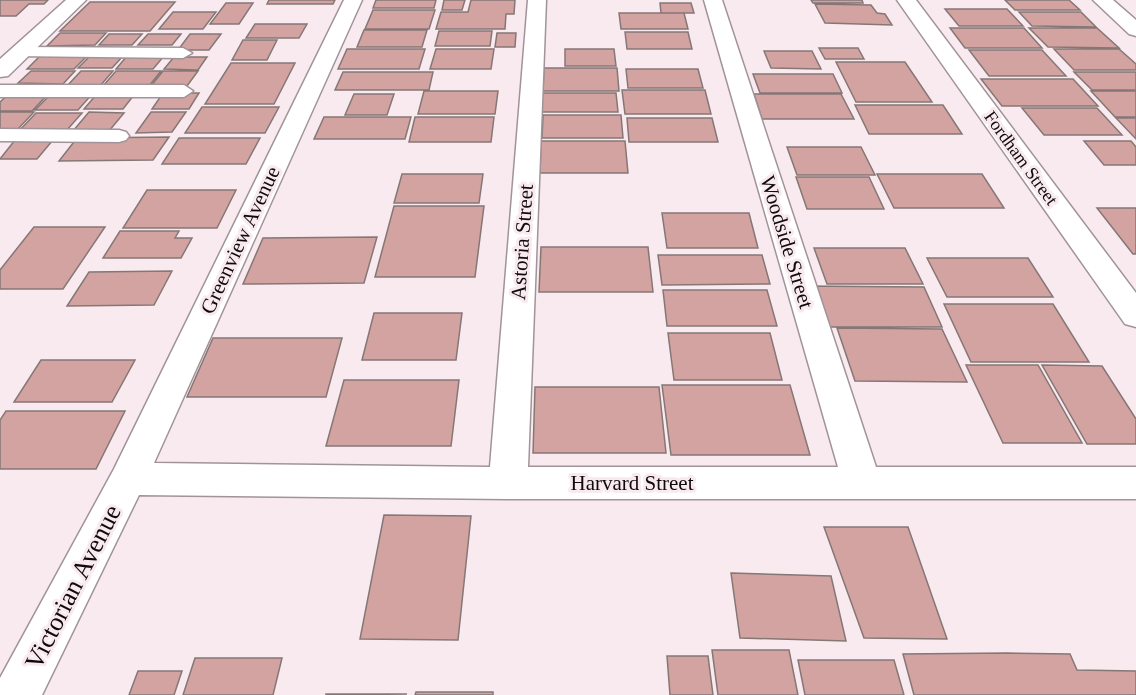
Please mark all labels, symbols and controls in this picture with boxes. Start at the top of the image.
street label: Fordham Street [980,107,1062,209]
street label: Greenview Avenue [195,162,285,318]
street label: Woodside Street [755,173,819,312]
street label: Astoria Street [506,183,538,301]
street label: Harvard Street [570,471,694,495]
street label: Victorian Avenue [19,500,127,674]

